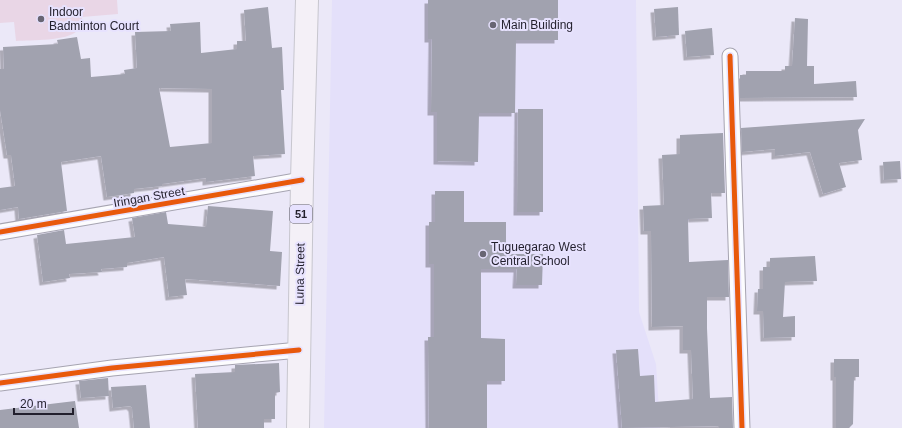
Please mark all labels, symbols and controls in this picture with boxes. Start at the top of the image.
place label: Indoor Badminton Court [49,5,140,33]
marker: Indoor Badminton Court [36,14,46,24]
place label: Main Building [501,18,573,32]
marker: Main Building [488,20,498,30]
street label: Iringan Street [112,184,186,210]
road number: 51 [290,205,312,223]
place label: Tuguegarao West Central School [491,240,586,268]
street label: Luna Street [292,242,308,305]
marker: Tuguegarao West Central School [478,249,488,259]
scale bar [14,390,73,416]
text: 20 m [20,397,47,411]

